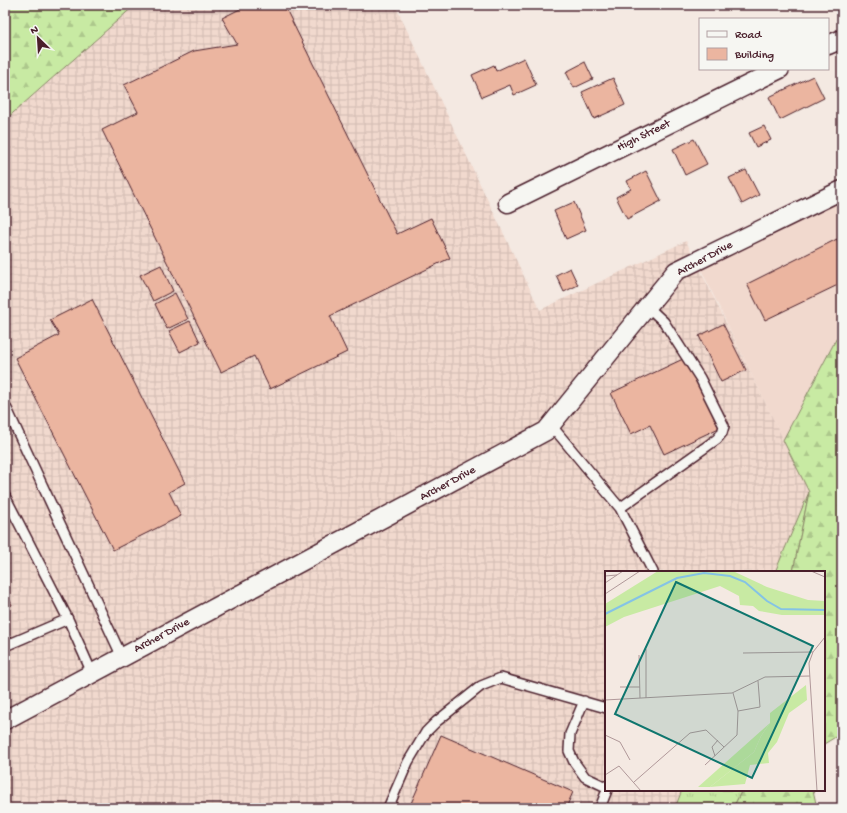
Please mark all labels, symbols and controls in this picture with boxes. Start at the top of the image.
north arrow [18,18,58,58]
legend [699,18,829,70]
text: N [29,24,40,38]
text: Road [735,29,762,43]
text: Building [734,49,774,63]
street label: High Street [615,117,674,155]
street label: Archer Drive [675,238,736,280]
street label: Archer Drive [418,463,479,505]
inset map [605,571,825,791]
street label: Archer Drive [132,615,193,657]

